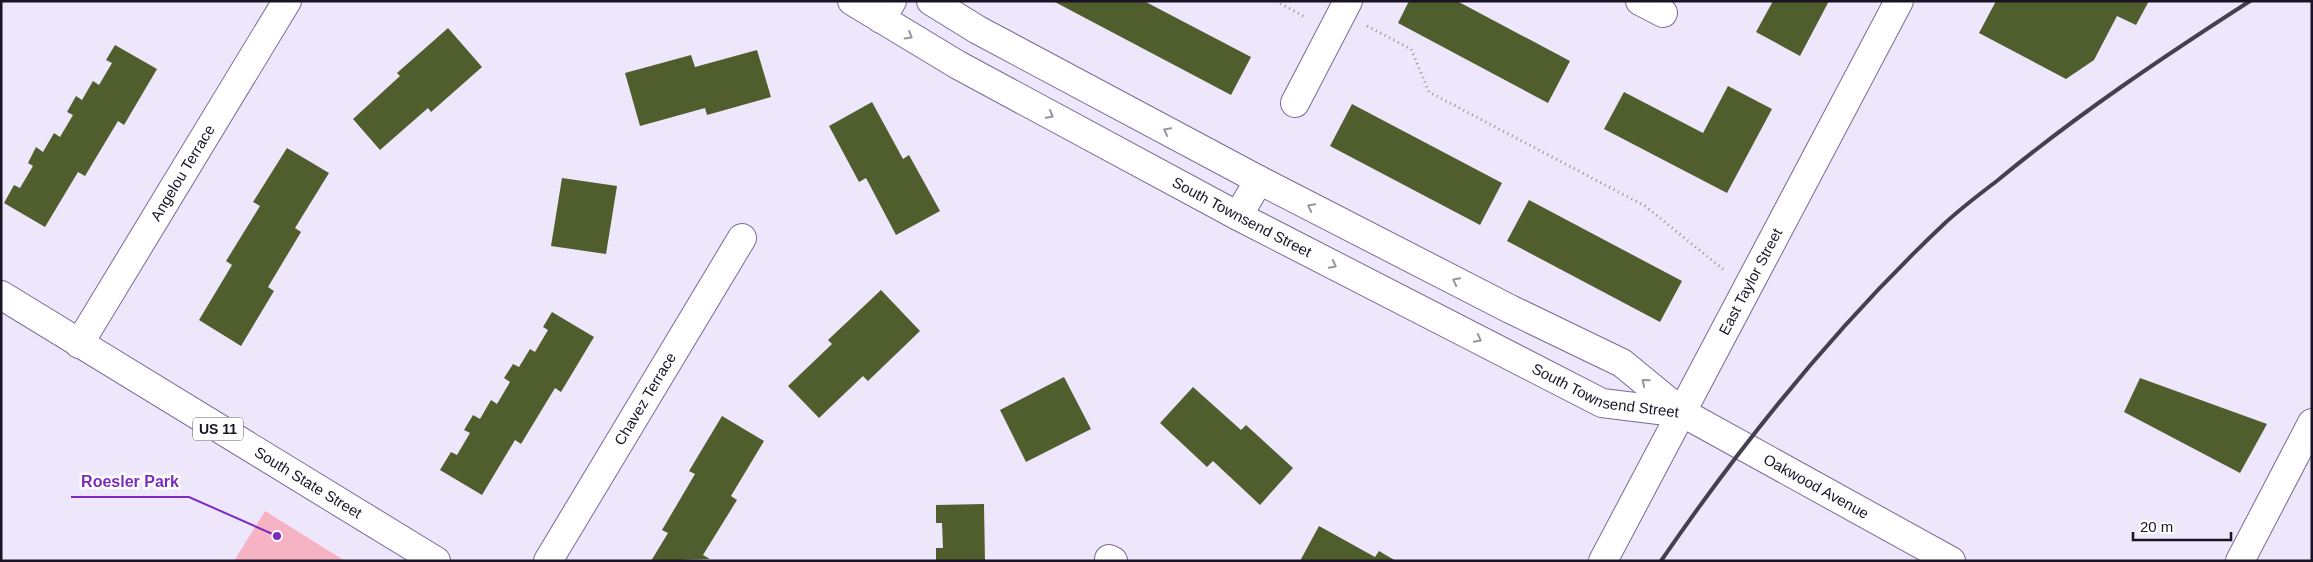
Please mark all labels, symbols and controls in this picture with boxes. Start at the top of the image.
one-way arrow [903,29,912,39]
one-way arrow [1045,109,1054,119]
street label: Angelou Terrace [147,122,218,224]
one-way arrow [1164,127,1173,137]
street label: South Townsend Street [1170,173,1315,261]
one-way arrow [1307,203,1316,213]
street label: East Taylor Street [1715,224,1786,338]
one-way arrow [1328,259,1337,269]
one-way arrow [1452,277,1461,287]
one-way arrow [1473,333,1482,343]
street label: Chavez Terrace [611,349,679,448]
street label: South Townsend Street [1529,360,1681,421]
one-way arrow [1642,379,1651,387]
road number: US 11 [193,418,243,440]
street label: South State Street [252,443,366,522]
street label: Oakwood Avenue [1761,450,1872,522]
callout: Roesler Park [71,466,189,497]
text: Roesler Park [81,473,179,490]
scale bar [2133,510,2230,542]
text: 20 m [2140,518,2173,535]

